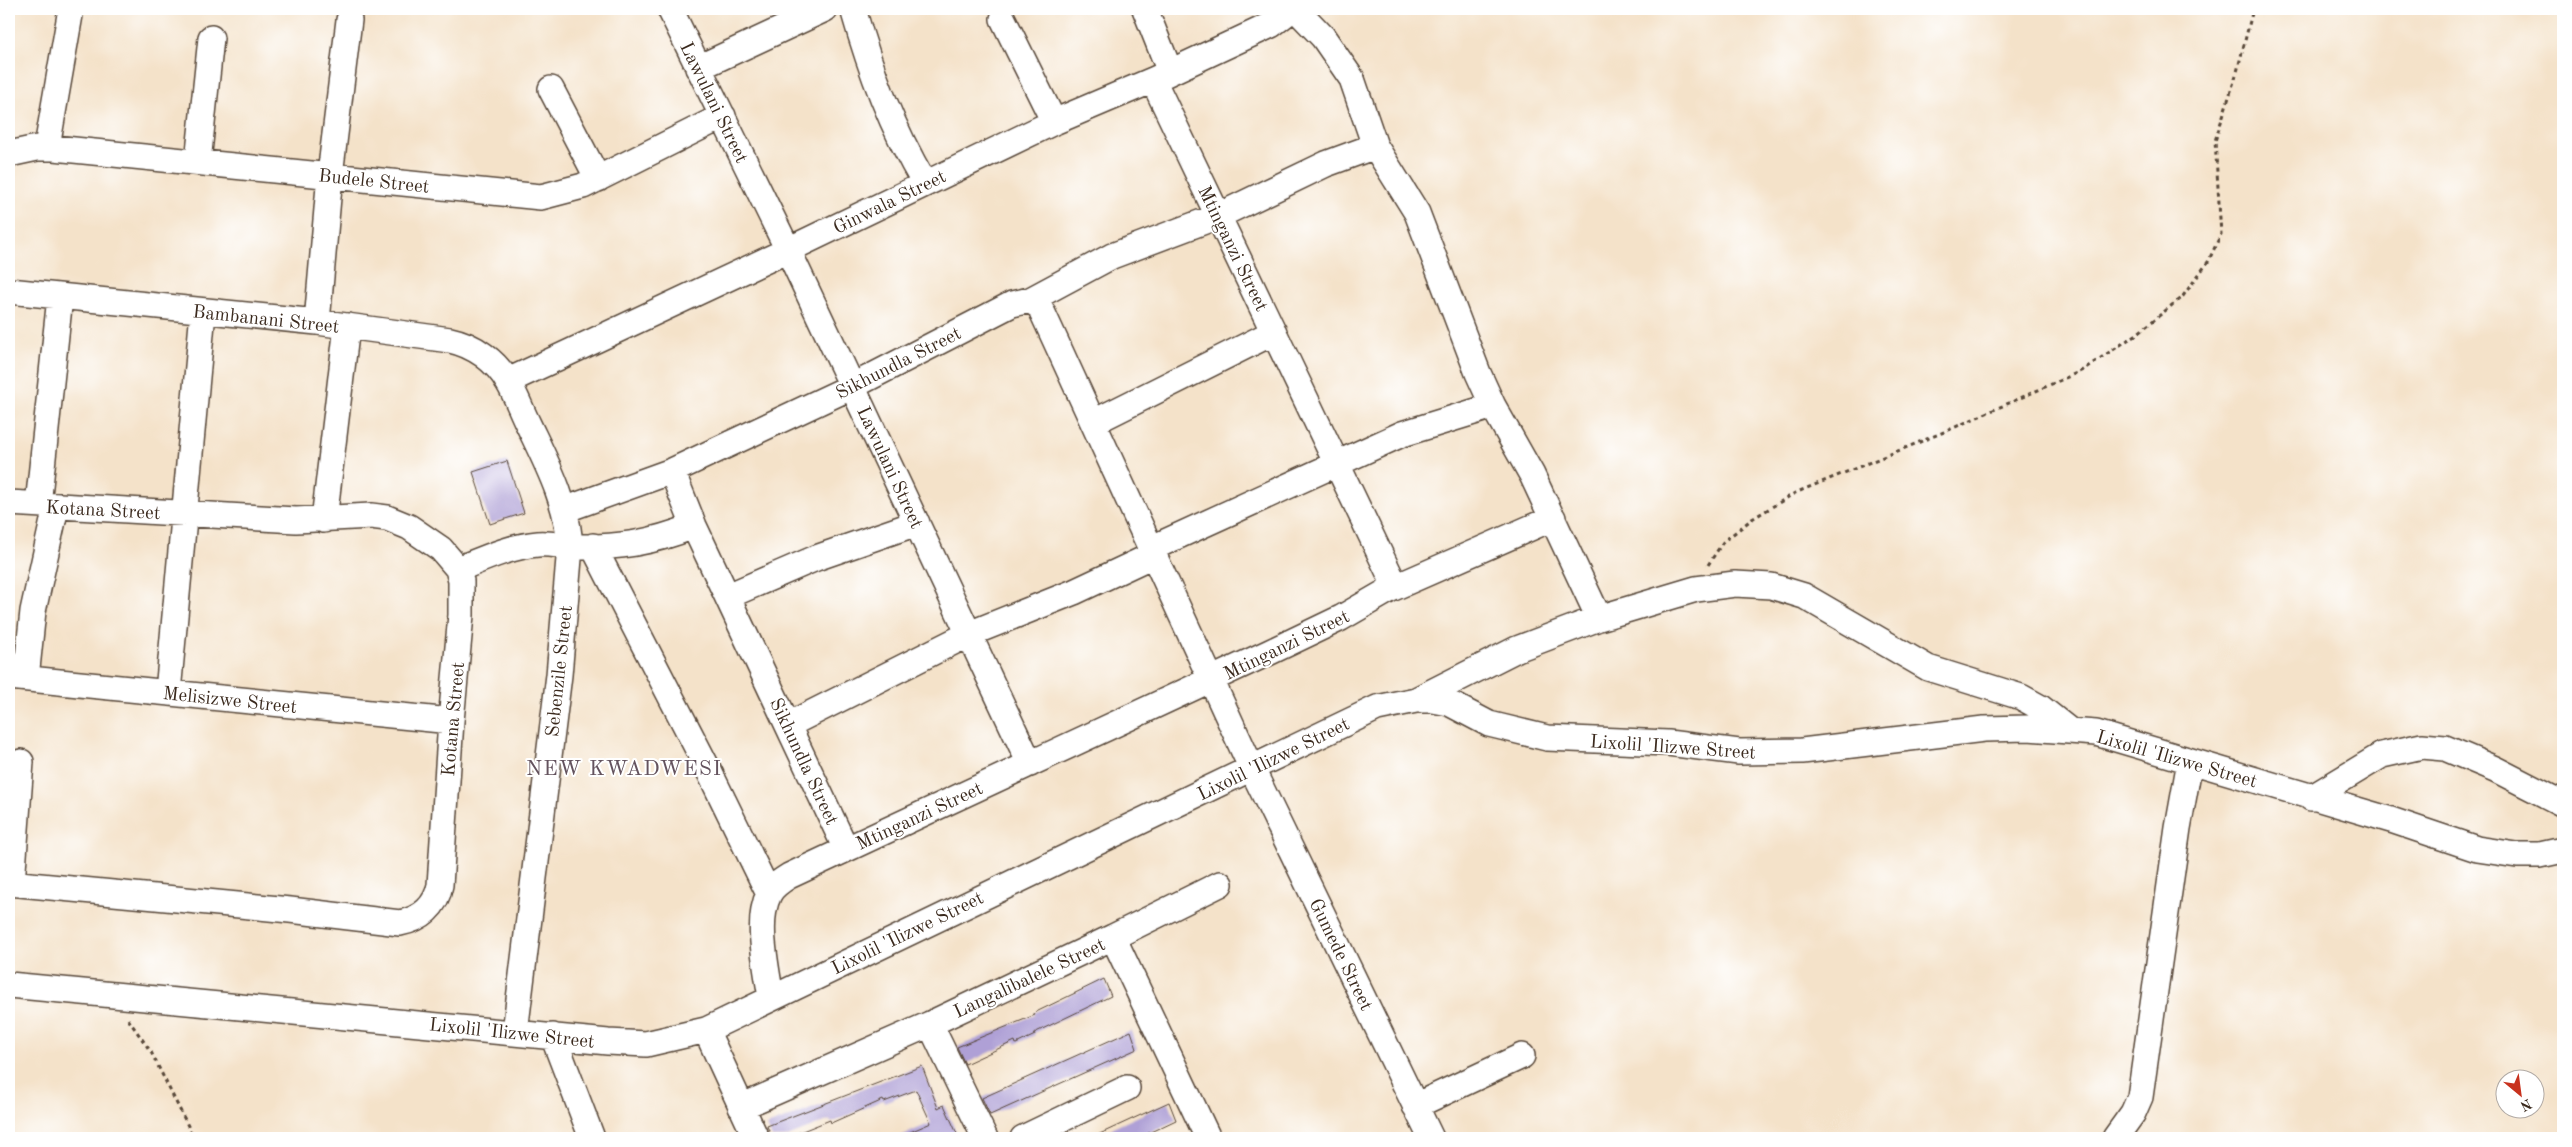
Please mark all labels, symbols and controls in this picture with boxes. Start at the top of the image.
street label: Lawulani Street [675,40,750,167]
street label: Budele Street [317,167,430,198]
street label: Ginwala Street [831,168,949,239]
street label: Mtinganzi Street [1193,183,1270,315]
street label: Bambanani Street [191,303,340,338]
street label: Sikhundla Street [834,325,965,404]
street label: Lawulani Street [852,404,925,532]
street label: Kotana Street [45,499,161,524]
street label: Sebenzile Street [544,604,577,738]
street label: Mtinganzi Street [1221,608,1353,685]
street label: Kotana Street [440,661,469,777]
street label: Melisizwe Street [162,685,298,718]
street label: Sikhundla Street [765,696,840,828]
street label: Lixolil 'Ilizwe Street [1195,715,1353,805]
street label: Lixolil 'Ilizwe Street [2094,728,2259,792]
street label: Lixolil 'Ilizwe Street [1589,733,1756,764]
district label: NEW KWADWESI [526,759,722,780]
street label: Mtinganzi Street [854,780,986,855]
street label: Lixolil 'Ilizwe Street [829,889,987,979]
street label: Gumede Street [1304,896,1375,1014]
street label: Langalibalele Street [951,936,1109,1023]
street label: Lixolil 'Ilizwe Street [428,1016,595,1053]
north arrow [2494,1070,2544,1120]
text: N [2517,1096,2534,1113]

